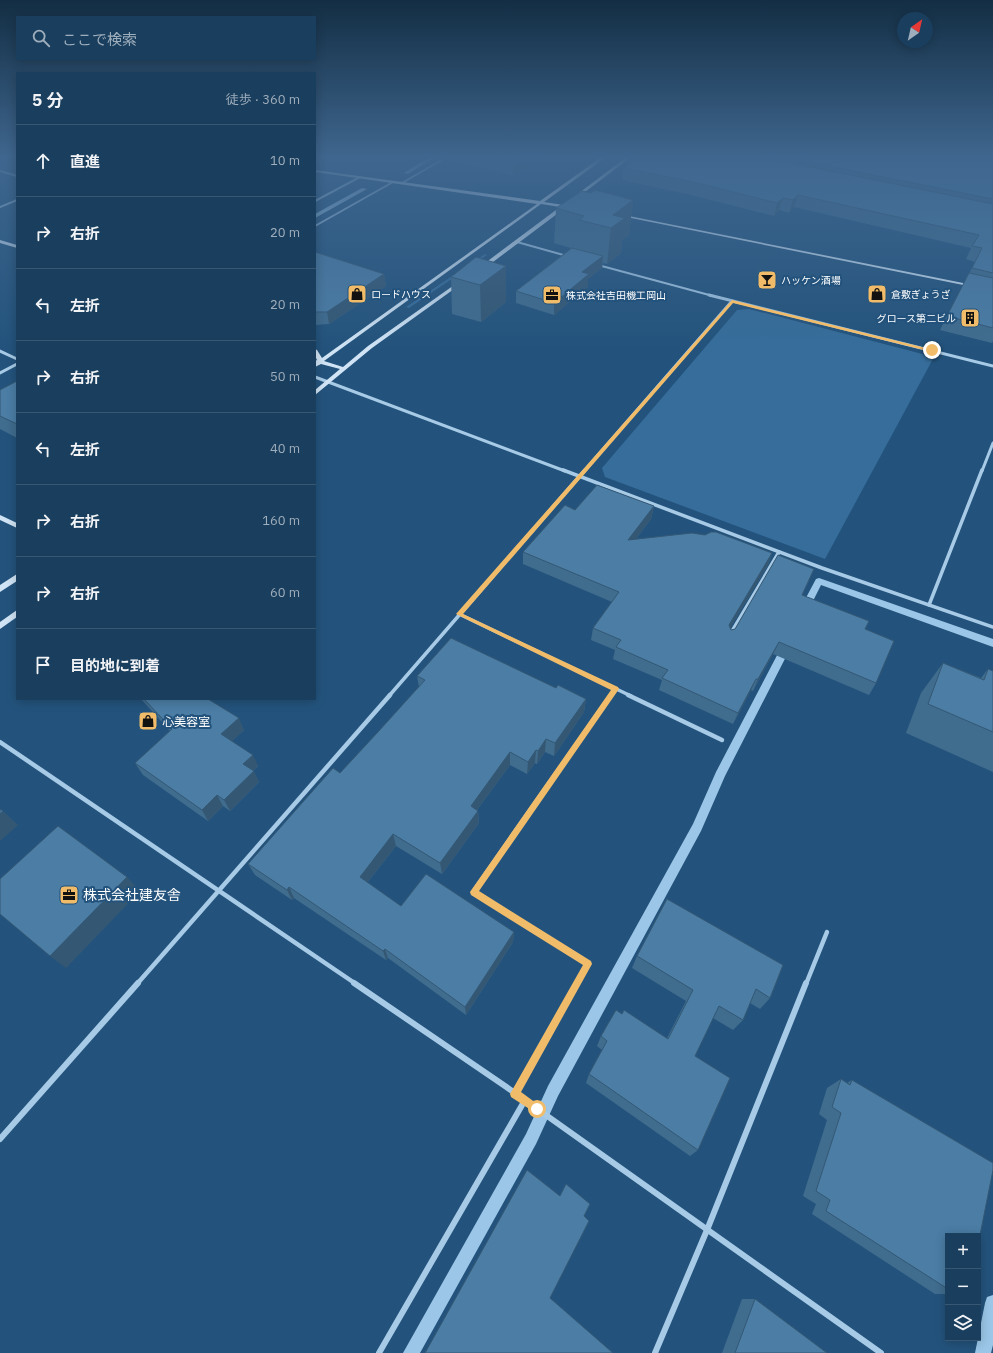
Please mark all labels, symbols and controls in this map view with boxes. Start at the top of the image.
north arrow [897,12,933,48]
search box [16,16,316,60]
icon: search [30,27,52,49]
text: ここで検索 [62,30,137,49]
text: 5 分 [32,89,63,111]
text: 徒歩 · 360 m [226,91,300,108]
icon: ahead [32,150,54,172]
text: 直進 [70,152,100,171]
text: 10 m [270,152,300,169]
icon: right [32,222,54,244]
text: 右折 [70,224,100,243]
text: 20 m [270,224,300,241]
bar icon: ハッケン酒場 [756,269,778,291]
place label: ハッケン酒場 [781,274,841,287]
shop icon: ロードハウス [346,283,368,305]
shop icon: 倉敷ぎょうざ [866,283,888,305]
office icon: 株式会社吉田機工岡山 [541,284,563,306]
place label: ロードハウス [371,288,431,301]
place label: 倉敷ぎょうざ [891,288,951,301]
place label: 株式会社吉田機工岡山 [566,289,666,302]
icon: left [32,294,54,316]
text: 左折 [70,296,100,315]
text: 20 m [270,296,300,313]
building icon: グロース第二ビル [959,307,981,329]
place label: グロース第二ビル [877,312,956,325]
route end [923,341,941,359]
icon: right [32,366,54,388]
text: 右折 [70,368,100,387]
text: 50 m [270,368,300,385]
icon: left [32,438,54,460]
text: 左折 [70,440,100,459]
text: 40 m [270,440,300,457]
icon: right [32,510,54,532]
text: 右折 [70,512,100,531]
text: 160 m [262,512,300,529]
icon: right [32,582,54,604]
text: 右折 [70,584,100,603]
text: 60 m [270,584,300,601]
icon: arrive [32,654,54,676]
text: 目的地に到着 [70,656,160,675]
shop icon: 心美容室 [137,710,159,732]
place label: 心美容室 [162,714,210,729]
office icon: 株式会社建友舎 [58,884,80,906]
place label: 株式会社建友舎 [83,886,181,904]
route start [528,1100,546,1118]
map controls [945,1233,981,1341]
button: + [945,1233,981,1269]
button: − [945,1269,981,1305]
button: layers [945,1305,981,1341]

